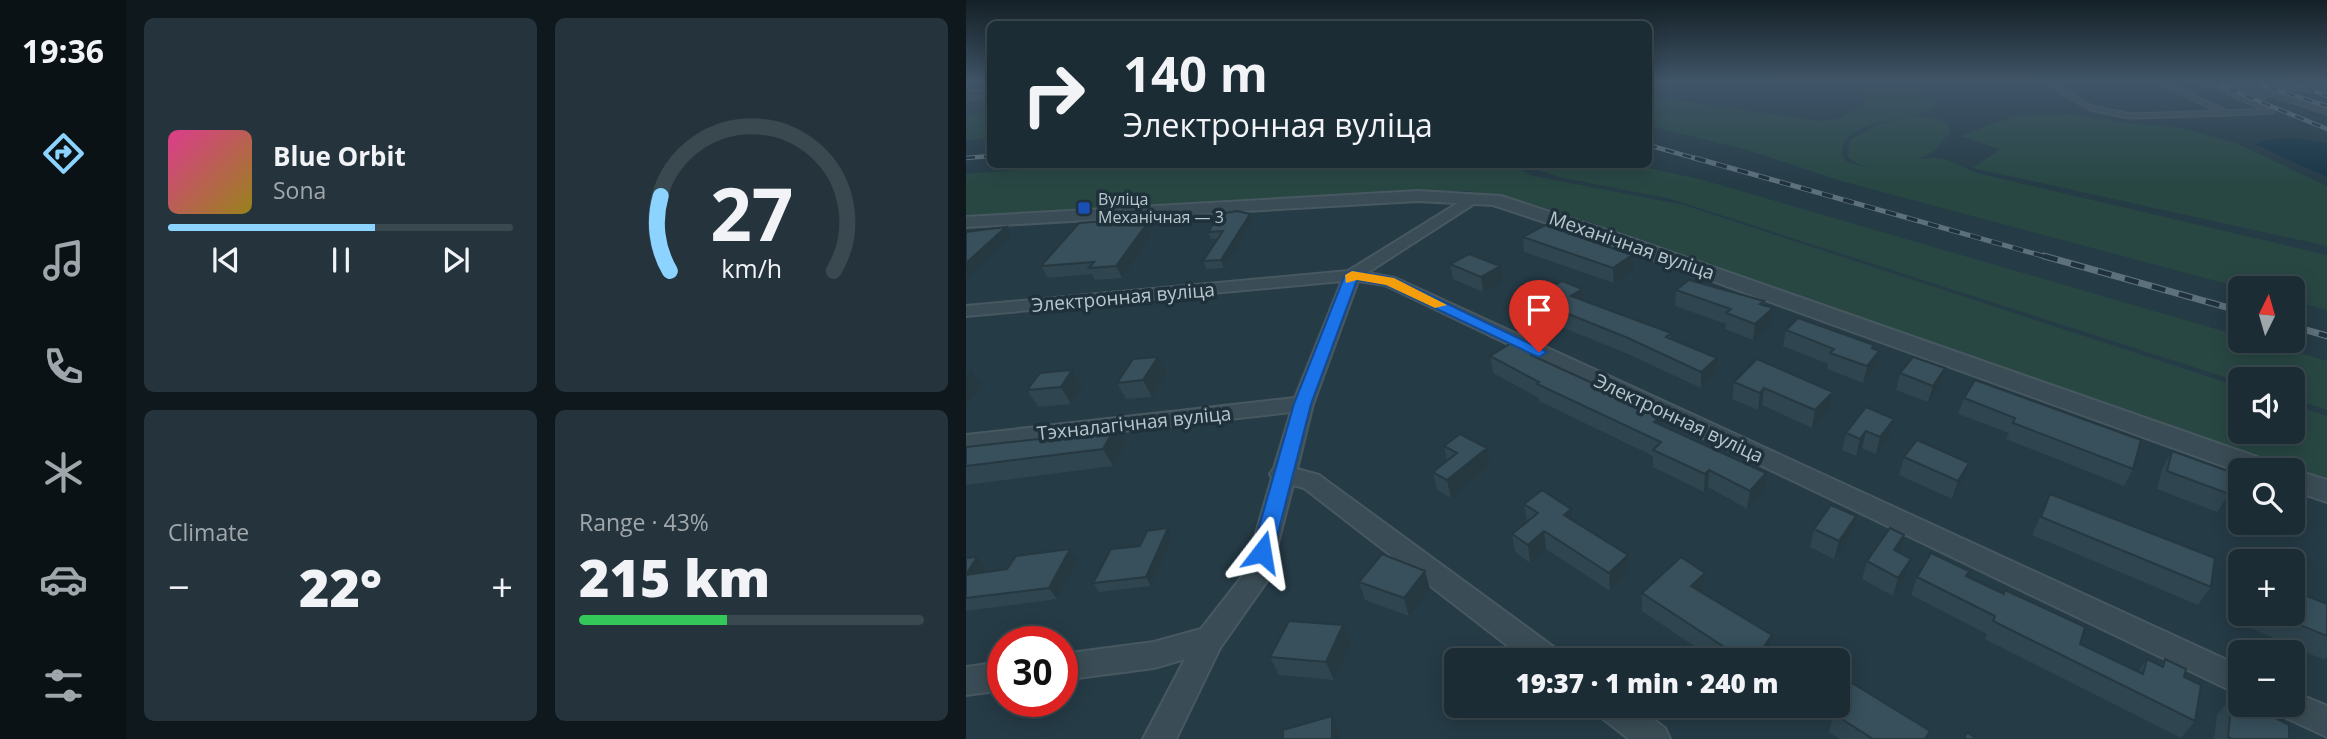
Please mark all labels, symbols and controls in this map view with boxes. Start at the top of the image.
text: 19:36 [22,29,104,72]
text: 140 m [1123,40,1268,106]
icon: right [1008,49,1099,140]
text: Электронная вуліца [1123,103,1433,146]
icon: directions [39,129,88,178]
text: Blue Orbit [273,138,406,174]
text: 27 [710,163,793,262]
text: Sona [273,174,326,206]
place label: Вуліца Механічная — 3 [1098,188,1224,228]
marker: Вуліца Механічная — 3 [1076,200,1092,216]
street label: Механічная вуліца [1546,205,1718,285]
icon: music [39,236,88,285]
icon: previous [207,241,245,279]
icon: pause [322,241,360,279]
icon: next [437,241,475,279]
text: km/h [721,251,782,285]
street label: Электронная вуліца [1030,276,1216,318]
north arrow [2228,276,2305,354]
map controls [2228,276,2305,717]
pin [1509,280,1569,352]
icon: arrive [1520,291,1558,329]
icon: phone [39,342,88,391]
street label: Электронная вуліца [1590,367,1768,469]
button: sound [2228,367,2305,444]
street label: Тэхналагічная вуліца [1036,400,1232,446]
icon: climate [39,448,88,497]
button: search [2228,458,2305,535]
text: Range · 43% [579,506,709,538]
position arrow [1225,515,1299,589]
text: Climate [168,516,249,548]
text: 215 km [579,541,770,612]
button: + [2228,549,2305,626]
text: 22° [299,551,382,622]
icon: car [39,555,88,604]
text: − [168,560,190,612]
text: + [491,560,513,612]
speed limit sign: 30 [987,626,1078,717]
button: − [2228,640,2305,717]
icon: filters [39,661,88,710]
text: 19:37 · 1 min · 240 m [1516,665,1778,701]

